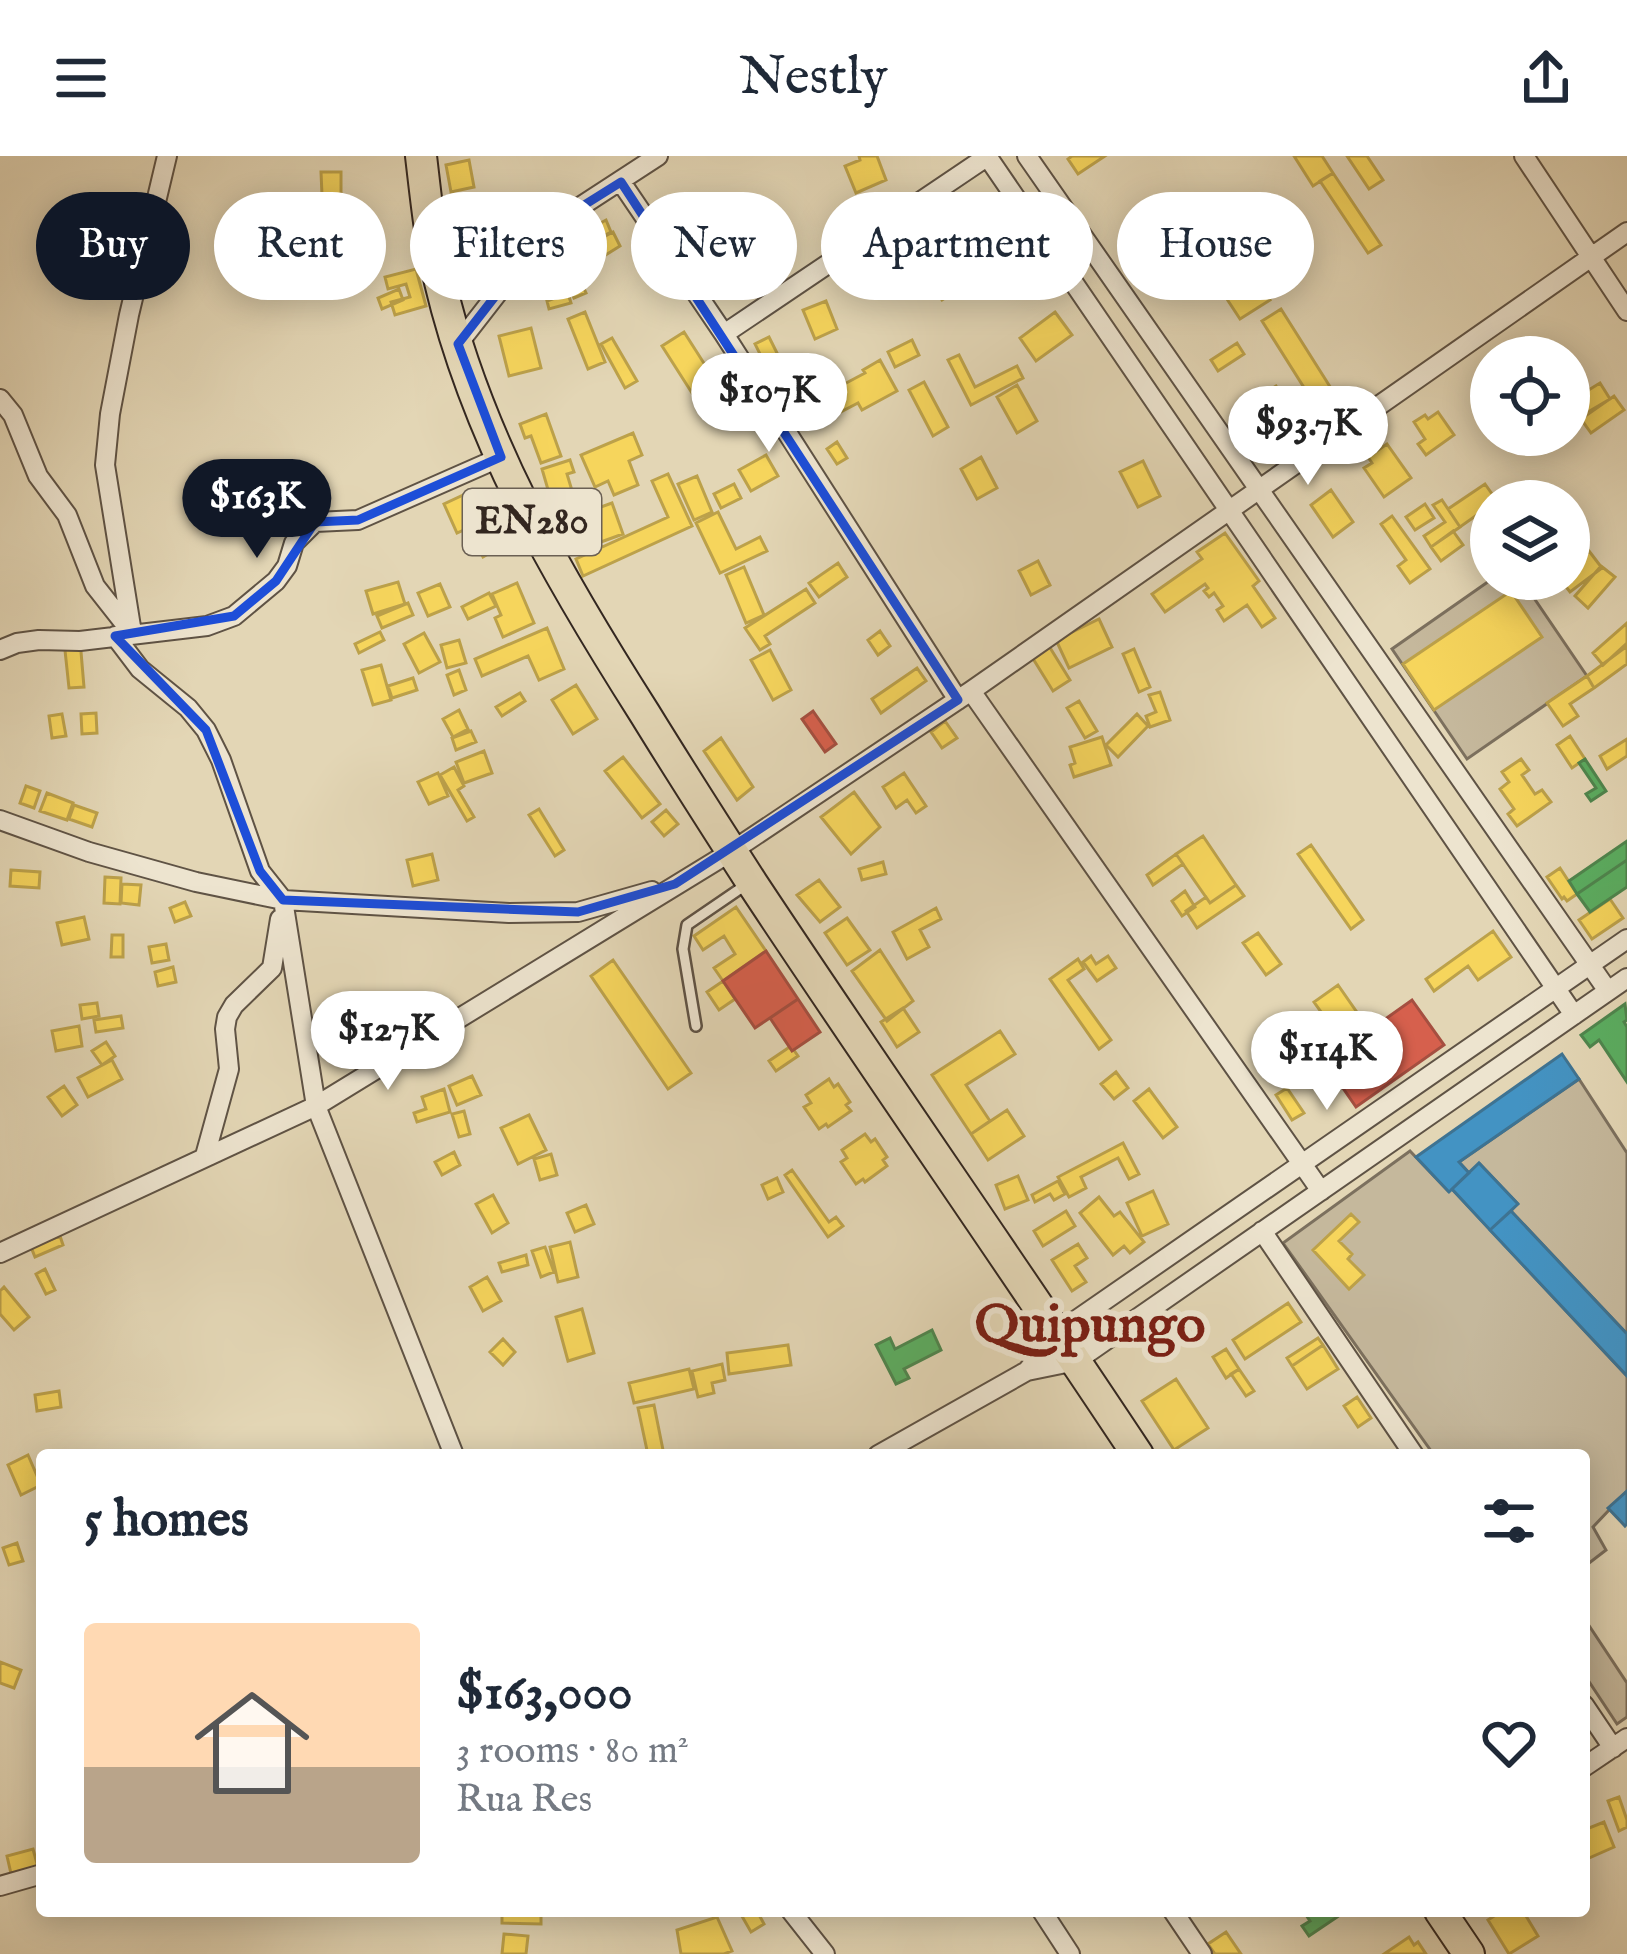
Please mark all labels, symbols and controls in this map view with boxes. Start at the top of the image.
text: Nestly [739,44,888,113]
icon: menu [48,45,114,111]
icon: share [1513,45,1579,111]
chip: Buy [36,192,190,300]
chip: Rent [214,192,386,300]
chip: Filters [410,192,607,300]
chip: New [631,192,797,300]
chip: Apartment [821,192,1093,300]
chip: House [1117,192,1314,300]
map controls [1470,336,1590,600]
button: locate [1470,336,1590,456]
pin: $107K [685,353,853,455]
text: $107K [718,367,820,416]
pin: $93.7K [1210,386,1406,488]
text: $93.7K [1255,400,1361,449]
pin: $163K [173,459,341,561]
text: $163K [209,473,305,522]
button: layers [1470,480,1590,600]
road number: EN280 [463,489,601,555]
pin: $127K [304,991,472,1093]
text: $127K [338,1005,438,1054]
pin: $114K [1243,1011,1411,1113]
text: $114K [1278,1025,1376,1074]
district label: Quipungo [975,1292,1205,1361]
icon: filters [1476,1488,1542,1554]
text: 5 homes [84,1489,249,1554]
text: $163,000 [456,1662,633,1727]
icon: home [180,1671,324,1815]
icon: heart [1476,1710,1542,1776]
text: 3 rooms · 80 m² [456,1727,689,1776]
text: Rua Res [456,1776,592,1825]

